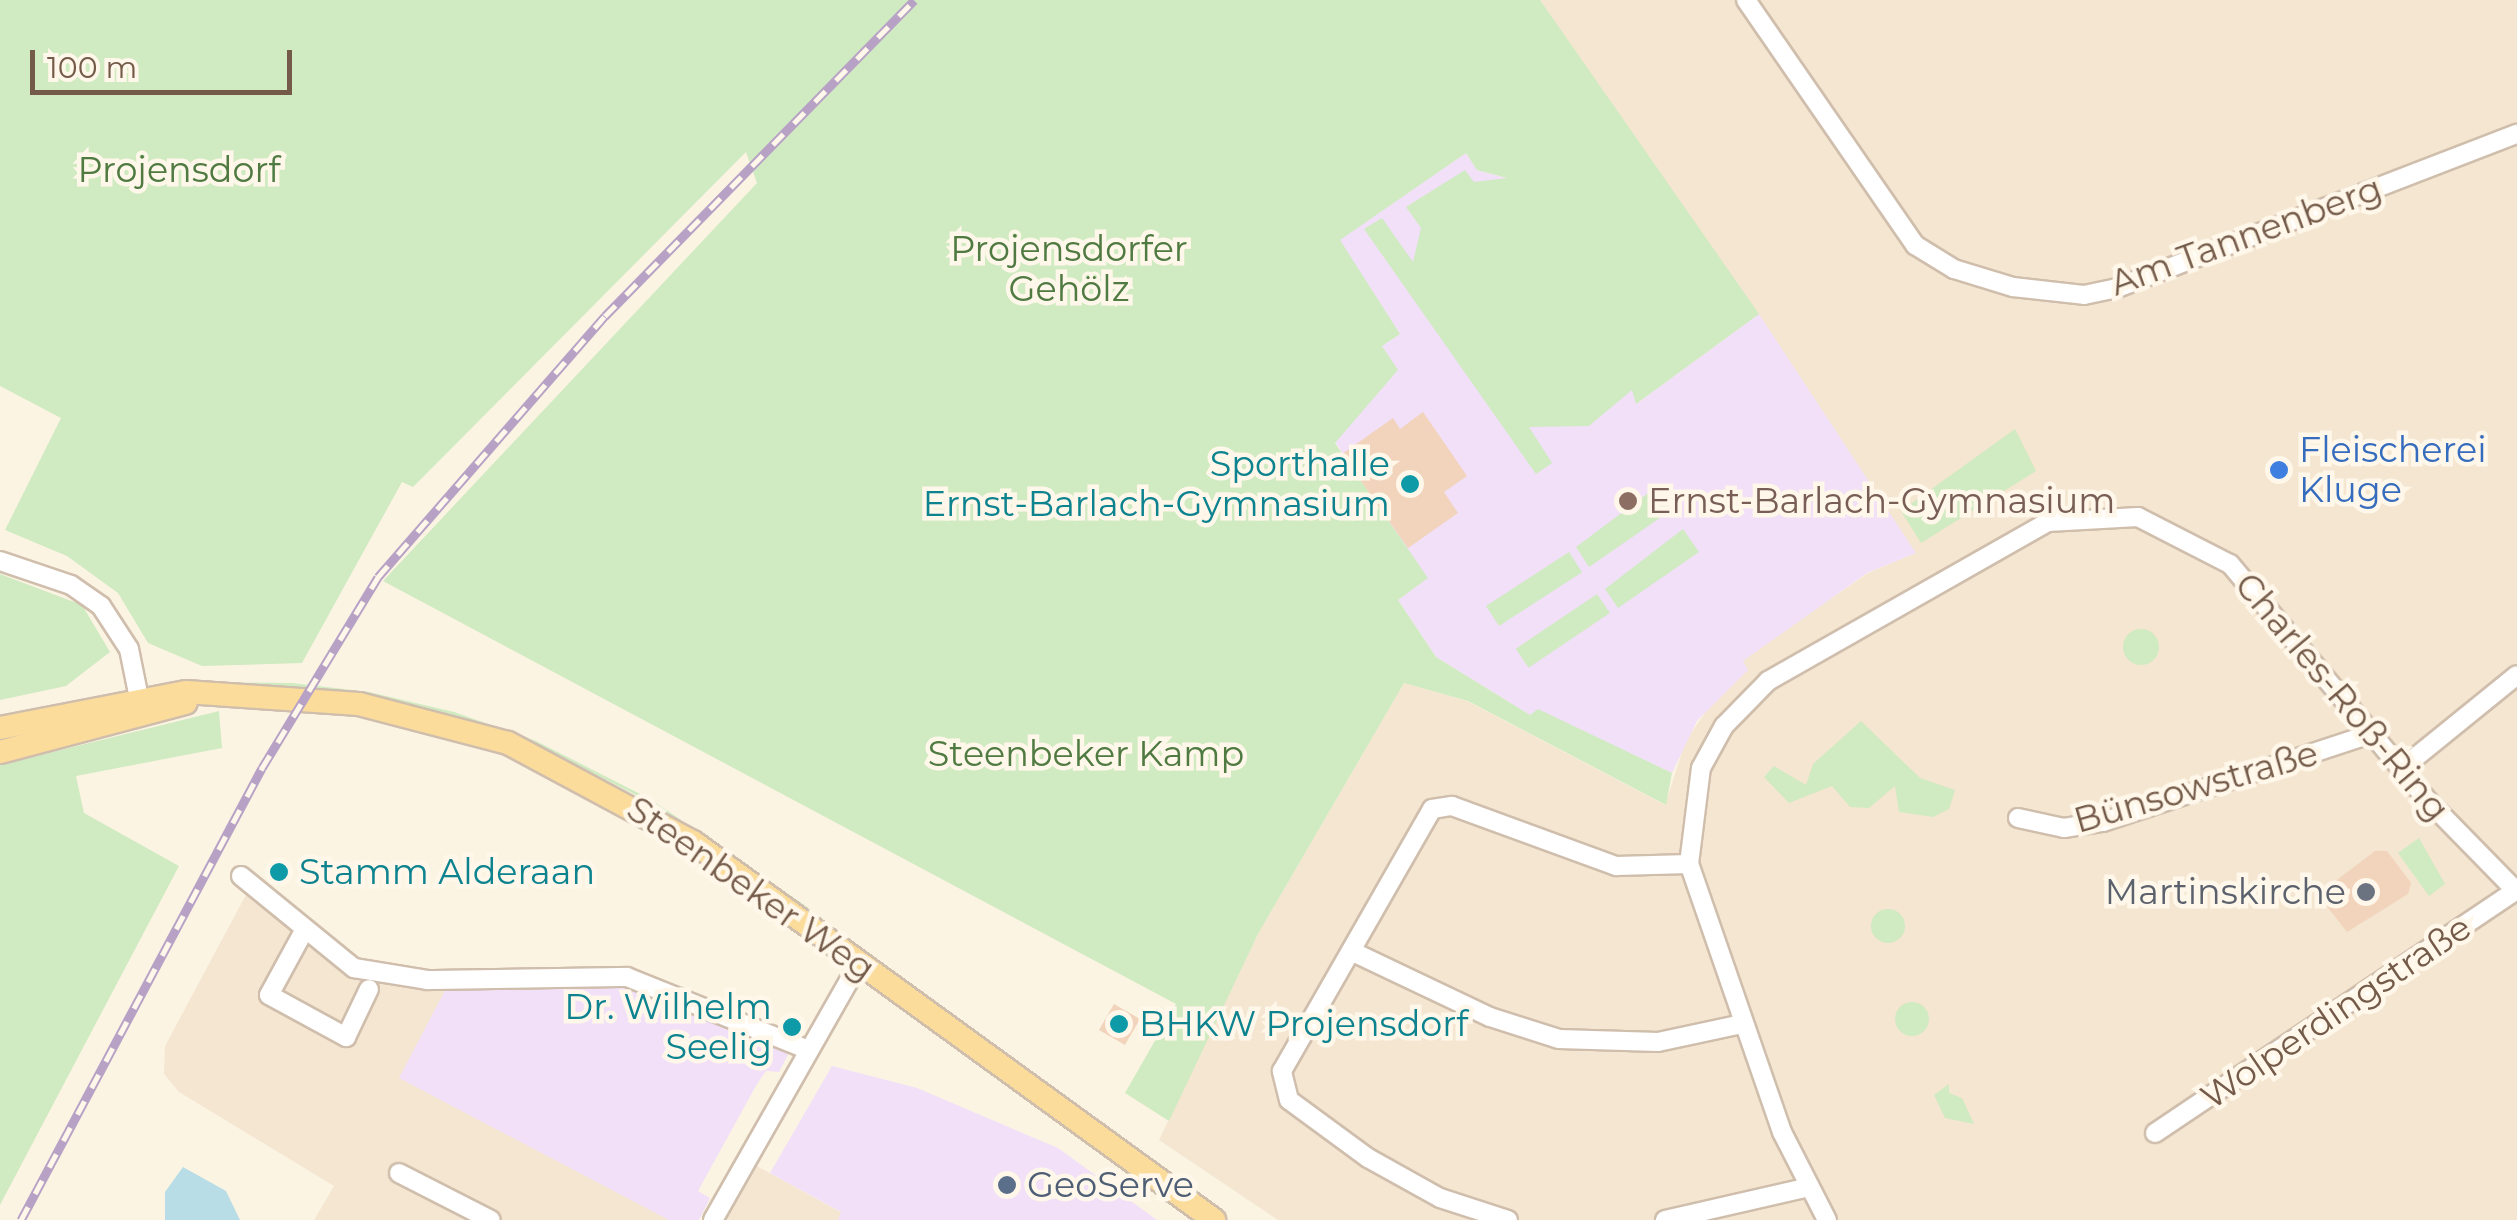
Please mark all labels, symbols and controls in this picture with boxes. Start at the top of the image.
scale bar [35,30,298,92]
text: 100 m [47,49,137,86]
park label: Projensdorf [78,149,280,191]
street label: Am Tannenberg [2105,167,2387,305]
park label: Projensdorfer Gehölz [950,228,1188,310]
place label: Fleischerei Kluge [2299,429,2487,511]
place label: Sporthalle Ernst-Barlach-Gymnasium [923,443,1390,525]
marker: Fleischerei Kluge [2268,459,2290,481]
marker: Sporthalle Ernst-Barlach-Gymnasium [1399,473,1421,495]
place label: Ernst-Barlach-Gymnasium [1648,480,2115,522]
marker: Ernst-Barlach-Gymnasium [1617,490,1639,512]
street label: Charles-Roß-Ring [2226,565,2458,829]
street label: Bünsowstraße [2069,732,2323,842]
park label: Steenbeker Kamp [928,733,1244,775]
street label: Steenbeker Weg [619,788,883,990]
place label: Stamm Alderaan [299,851,595,893]
marker: Stamm Alderaan [268,861,290,883]
place label: Martinskirche [2105,871,2346,913]
marker: Martinskirche [2355,881,2377,903]
street label: Wolperdingstraße [2193,906,2479,1118]
place label: Dr. Wilhelm Seelig [564,986,772,1068]
place label: BHKW Projensdorf [1139,1003,1468,1045]
marker: BHKW Projensdorf [1108,1013,1130,1035]
marker: Dr. Wilhelm Seelig [781,1016,803,1038]
place label: GeoServe [1027,1164,1194,1206]
marker: GeoServe [996,1174,1018,1196]

